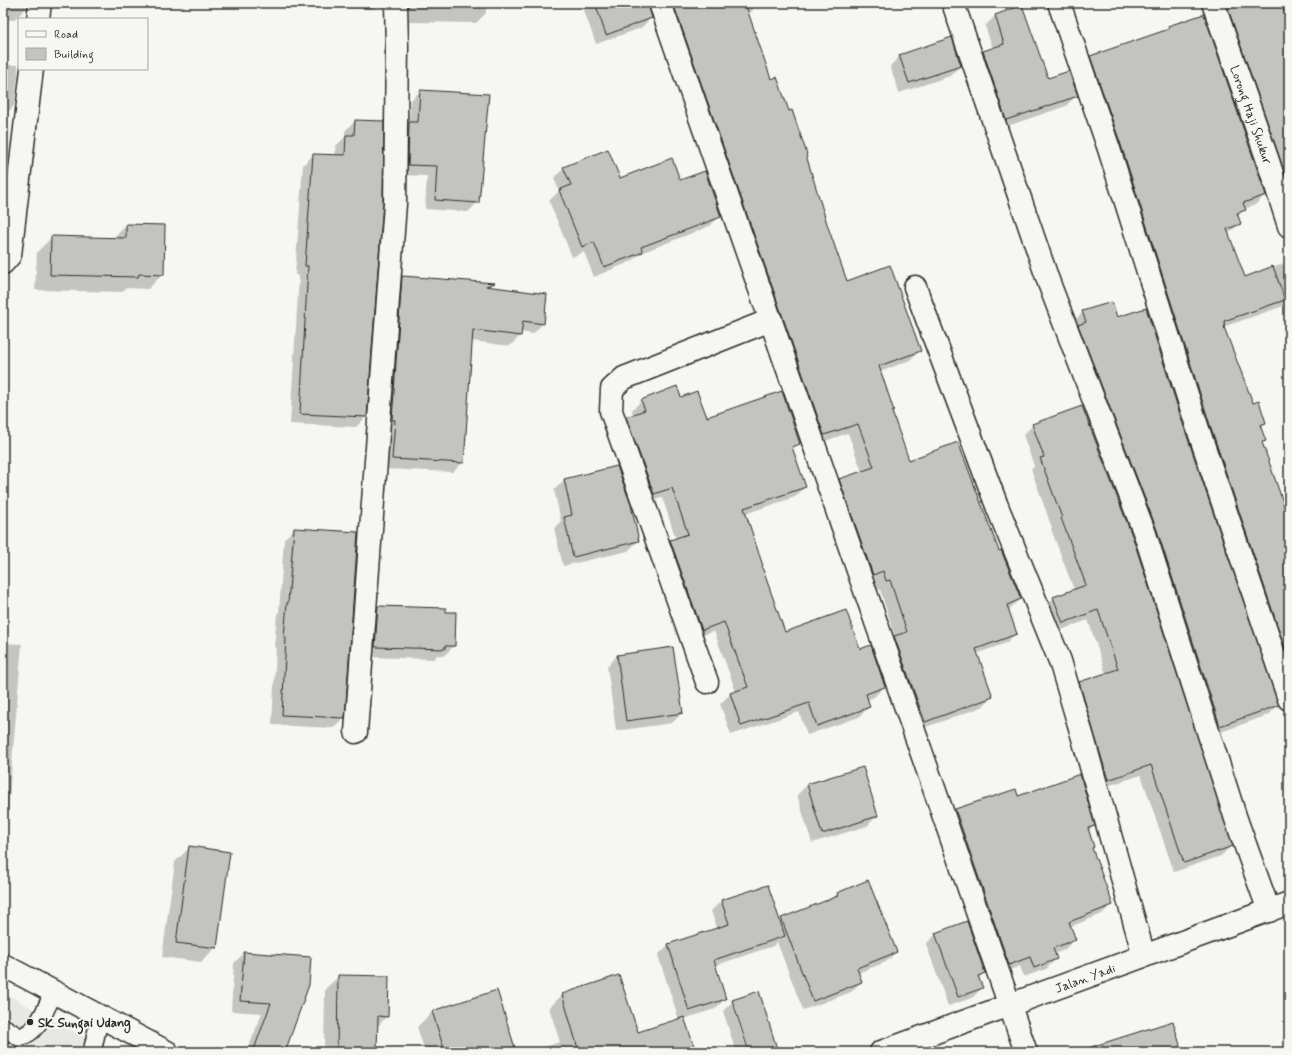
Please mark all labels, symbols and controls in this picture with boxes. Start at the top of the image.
legend [18,18,148,70]
text: Road [54,27,78,43]
text: Building [54,47,94,64]
street label: Lorong Haji Shukur [1225,63,1276,167]
street label: Jalan Yadi [1053,960,1118,998]
place label: SK Sungai Udang [38,1015,131,1035]
marker: SK Sungai Udang [25,1017,35,1027]

